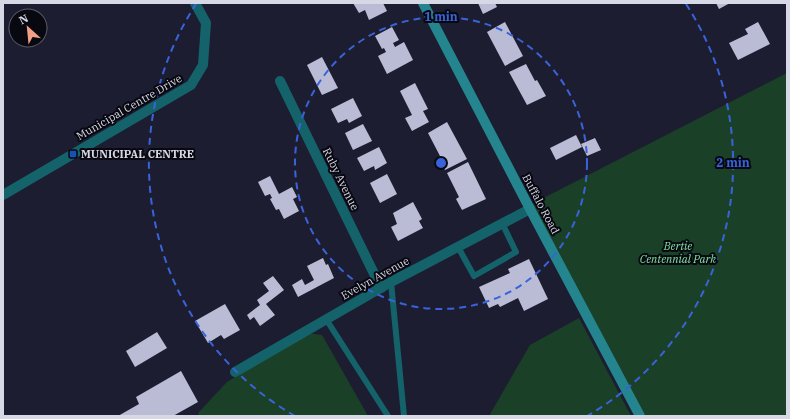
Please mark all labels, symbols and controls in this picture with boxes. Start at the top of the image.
north arrow [8,8,48,48]
text: 1 min [424,9,458,24]
text: N [16,11,31,27]
street label: Municipal Centre Drive [74,71,184,143]
street label: Ruby Avenue [320,145,362,213]
place label: MUNICIPAL CENTRE [81,147,194,161]
marker: MUNICIPAL CENTRE [68,149,78,159]
text: 2 min [716,155,750,170]
centre of rings [434,156,448,170]
street label: Buffalo Road [519,172,563,237]
park label: Bertie Centennial Park [640,239,716,266]
street label: Evelyn Avenue [338,253,412,303]

